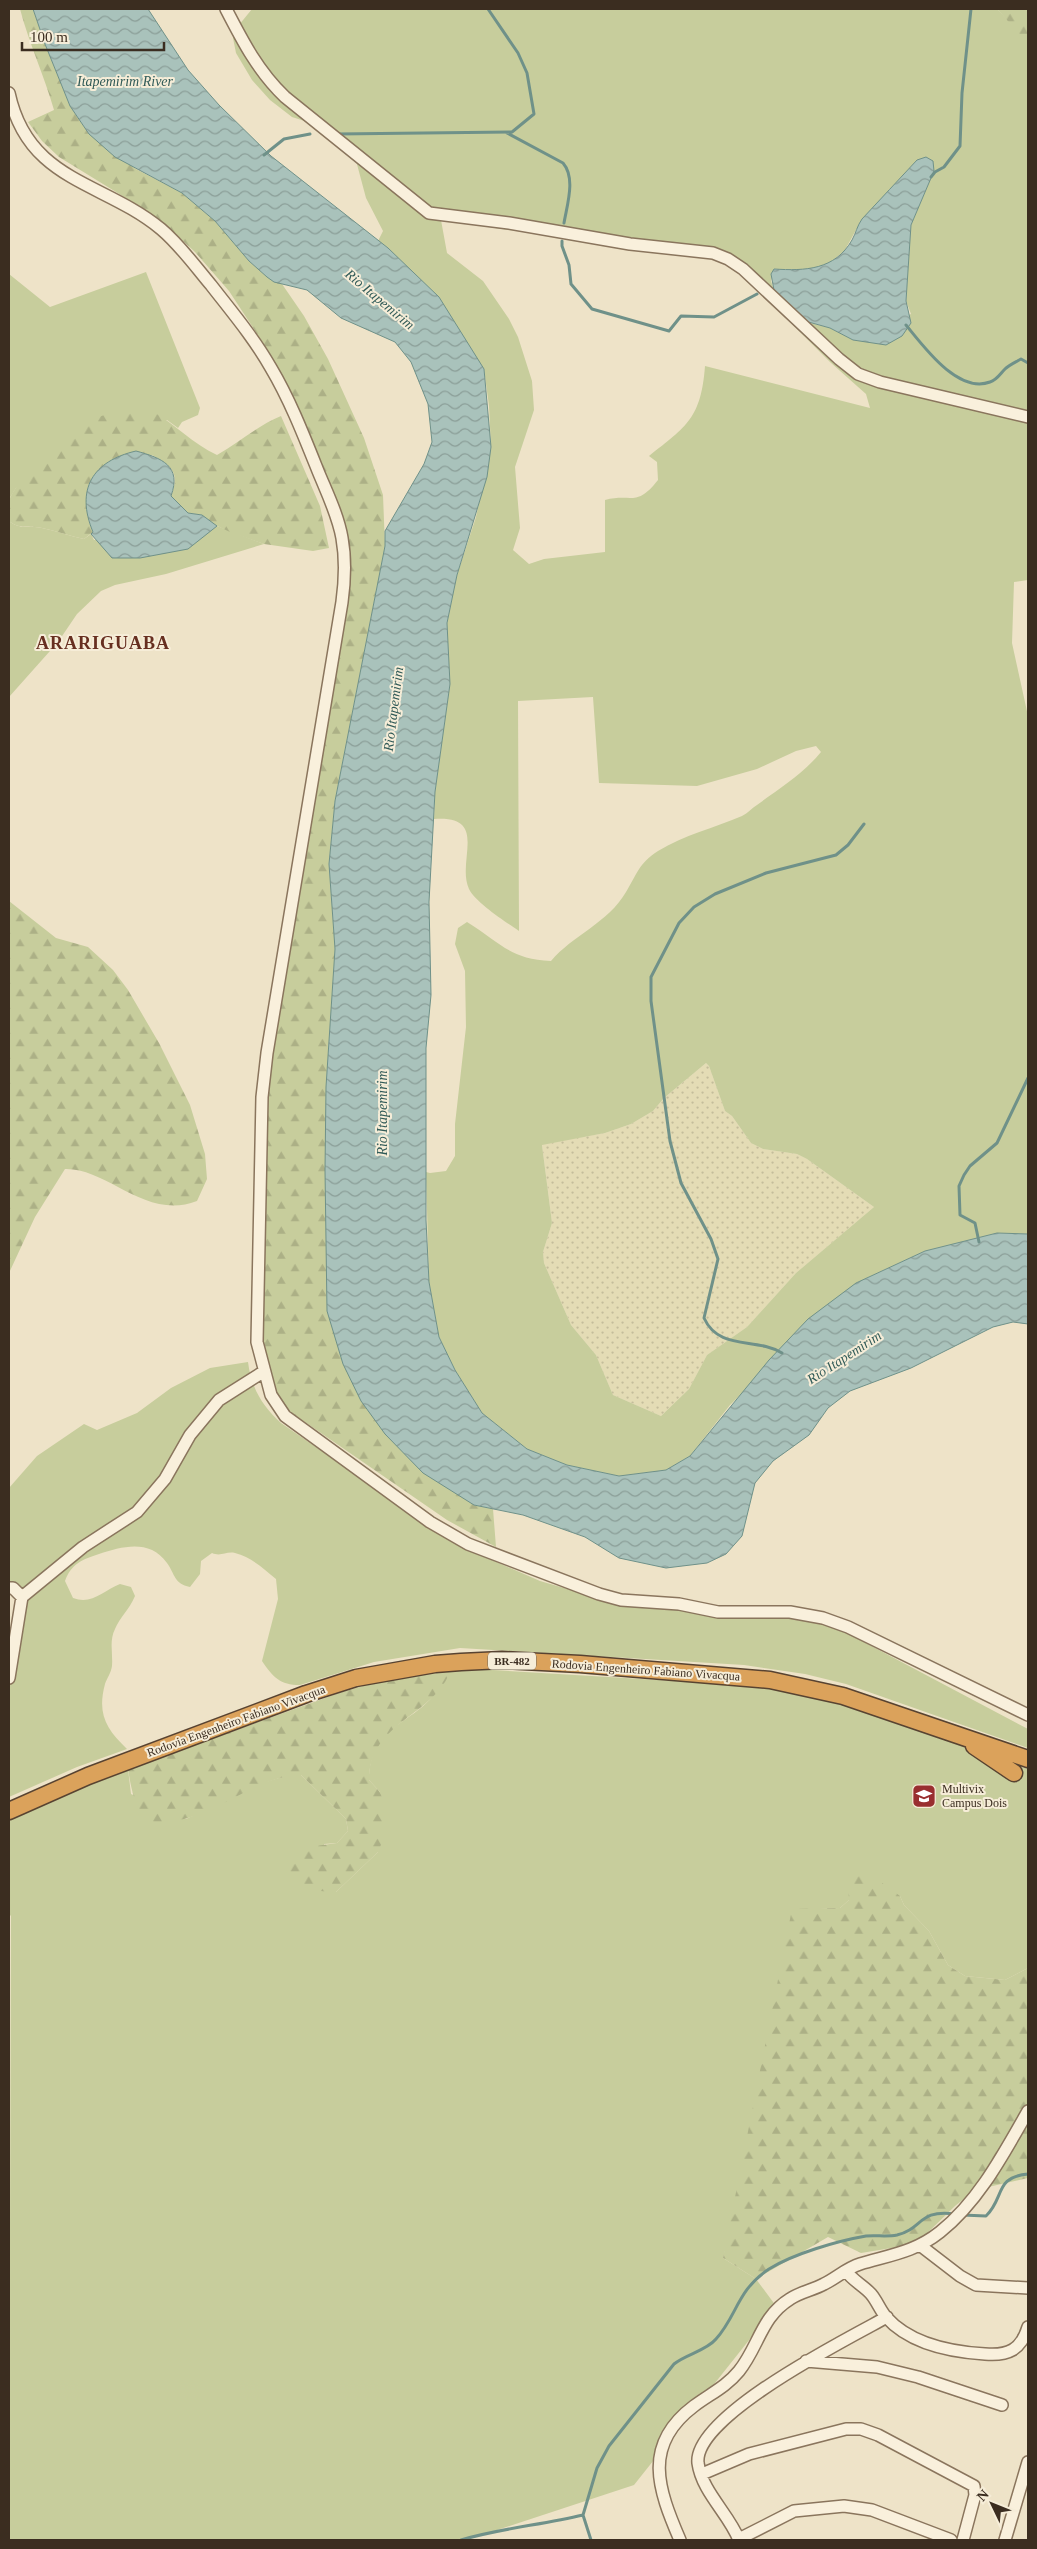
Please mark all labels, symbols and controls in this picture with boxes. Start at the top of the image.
scale bar [22,20,165,52]
text: 100 m [30,29,68,45]
water label: Itapemirim River [76,74,174,89]
water label: Rio Itapemirim [341,266,417,332]
district label: ARARIGUABA [36,633,170,653]
water label: Rio Itapemirim [381,666,406,753]
water label: Rio Itapemirim [375,1070,390,1157]
water label: Rio Itapemirim [804,1328,884,1387]
road number: BR-482 [488,1652,536,1670]
street label: Rodovia Engenheiro Fabiano Vivacqua [551,1656,741,1684]
street label: Rodovia Engenheiro Fabiano Vivacqua [145,1682,328,1760]
place label: Multivix Campus Dois [942,1782,1007,1810]
school or university icon: Multivix Campus Dois [911,1783,937,1809]
north arrow [967,2479,1017,2529]
text: N [974,2487,992,2504]

